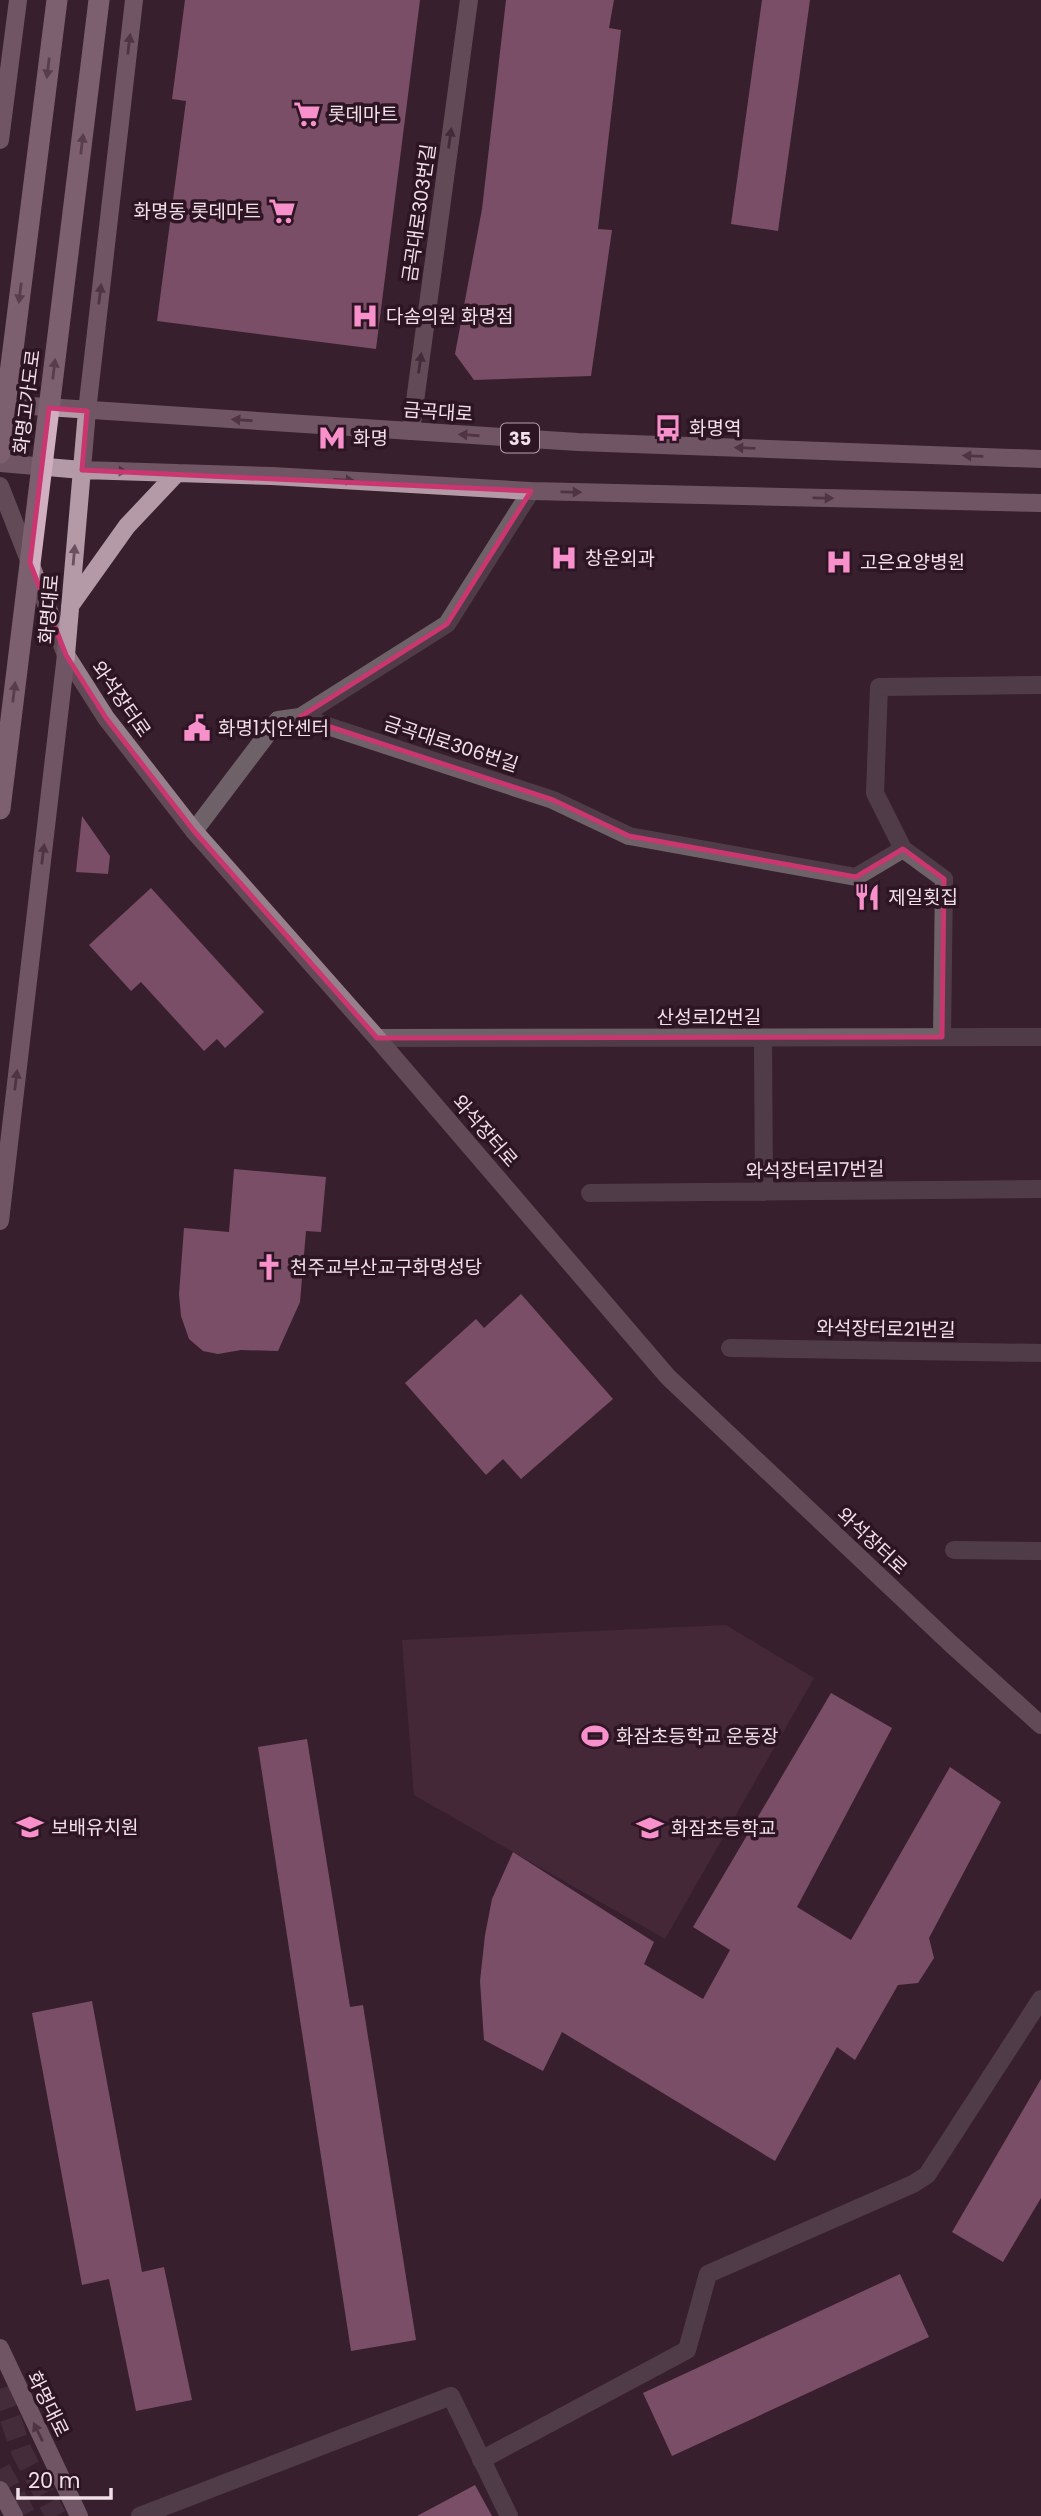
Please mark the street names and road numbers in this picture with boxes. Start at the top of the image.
street label: 금곡대로303번길 [396,142,442,284]
street label: 화명고가도로 [7,348,47,456]
street label: 금곡대로 [402,396,474,428]
road number: 35 [501,424,539,452]
street label: 화명대로 [33,573,65,645]
street label: 와석장터로 [85,655,157,743]
street label: 금곡대로306번길 [380,710,522,778]
street label: 산성로12번길 [657,1004,761,1031]
street label: 와석장터로 [446,1089,524,1173]
street label: 와석장터로17번길 [745,1155,885,1185]
street label: 와석장터로21번길 [816,1314,956,1344]
street label: 와석장터로 [831,1501,913,1581]
street label: 화명대로 [21,2367,75,2441]

